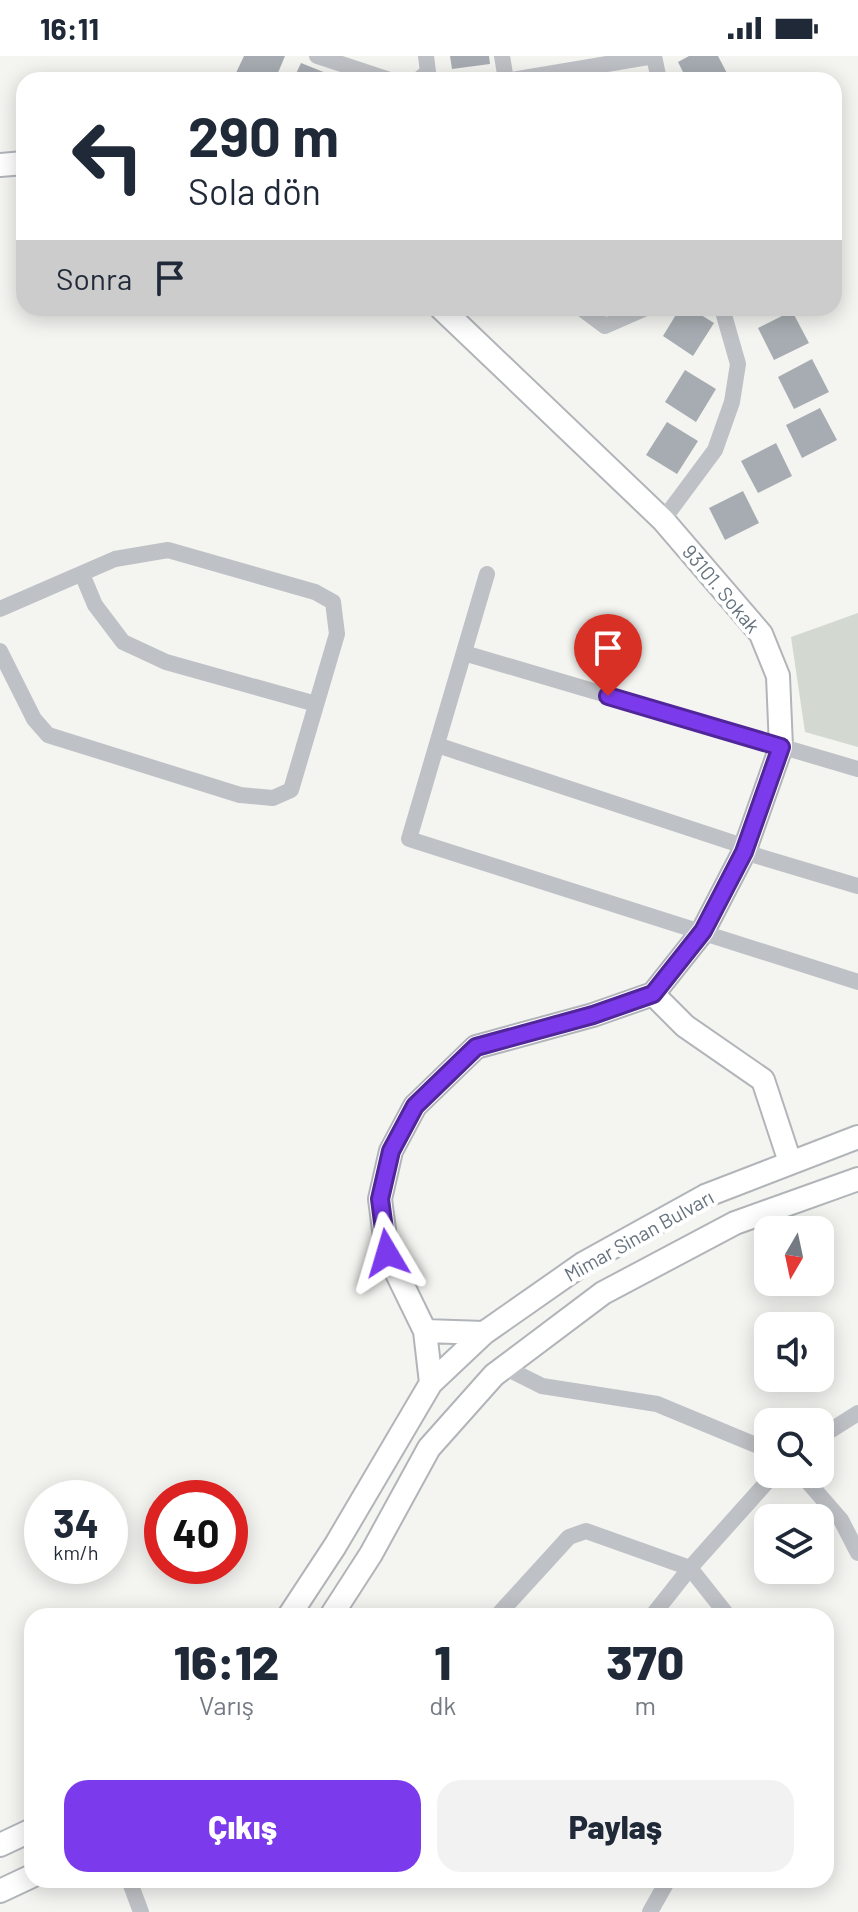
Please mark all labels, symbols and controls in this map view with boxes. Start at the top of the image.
text: 16:11 [40,10,99,46]
text: 290 m [188,101,339,168]
icon: left [56,104,160,208]
text: Sola dön [188,169,321,212]
icon: arrive [148,256,192,300]
text: Sonra [56,260,132,296]
street label: 93101. Sokak [678,539,766,637]
pin [574,614,642,696]
icon: arrive [586,626,630,670]
street label: Mimar Sinan Bulvarı [560,1184,717,1286]
position arrow [345,1211,429,1295]
north arrow [754,1216,834,1296]
map controls [754,1216,834,1584]
button: sound [754,1312,834,1392]
button: search [754,1408,834,1488]
speed limit sign: 40 [144,1480,248,1584]
text: 34 [53,1498,99,1546]
button: layers [754,1504,834,1584]
text: km/h [53,1540,99,1564]
text: 16:12 [174,1632,279,1690]
text: 1 [434,1632,451,1690]
text: 370 [606,1632,684,1690]
text: Varış [199,1689,254,1720]
text: dk [429,1689,456,1720]
text: m [634,1689,656,1720]
button: Çıkış [64,1780,421,1872]
button: Paylaş [437,1780,794,1872]

